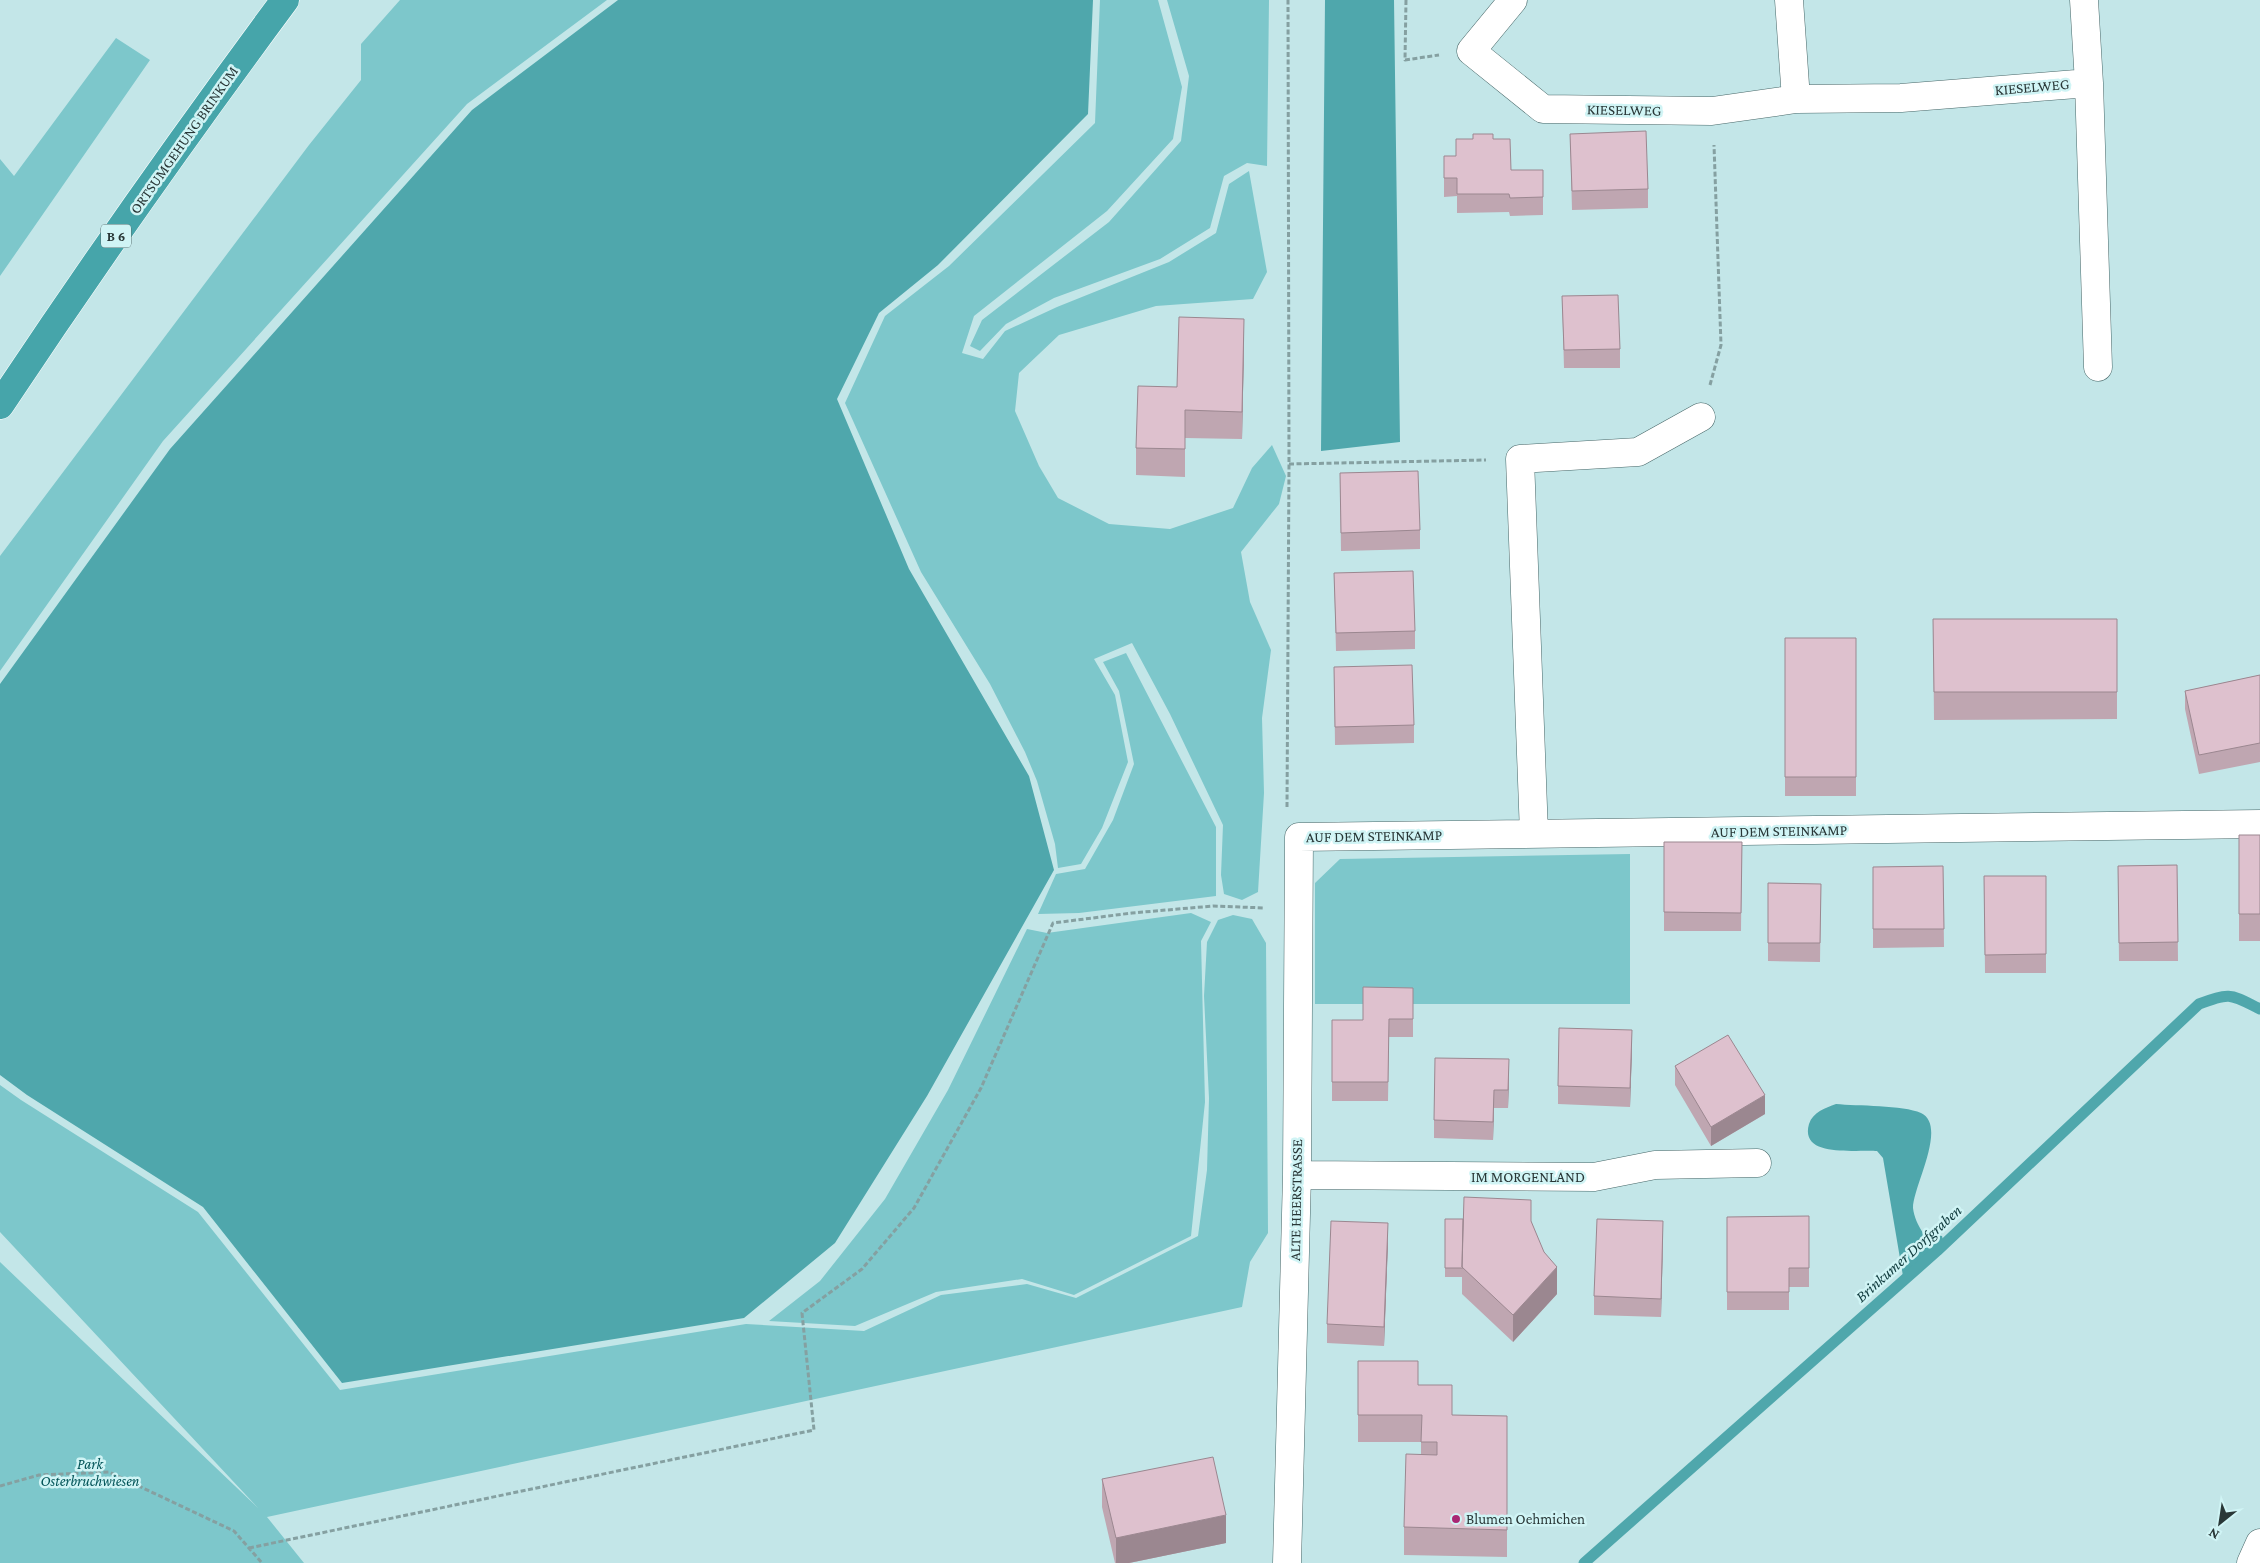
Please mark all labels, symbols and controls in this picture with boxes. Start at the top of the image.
street label: ORTSUMGEHUNG BRINKUM [127,63,241,217]
street label: KIESELWEG [1994,76,2070,98]
street label: KIESELWEG [1587,101,1661,119]
road number: B 6 [101,225,131,248]
street label: AUF DEM STEINKAMP [1711,822,1847,840]
street label: AUF DEM STEINKAMP [1306,827,1442,845]
street label: ALTE HEERSTRASSE [1287,1139,1305,1261]
street label: IM MORGENLAND [1471,1169,1585,1185]
water label: Brinkumer Dorfgraben [1852,1201,1965,1306]
park label: Park Osterbruchwiesen [41,1456,140,1489]
north arrow [2195,1498,2245,1548]
place label: Blumen Oehmichen [1466,1511,1585,1527]
marker: Blumen Oehmichen [1450,1513,1462,1525]
text: N [2205,1525,2222,1544]

